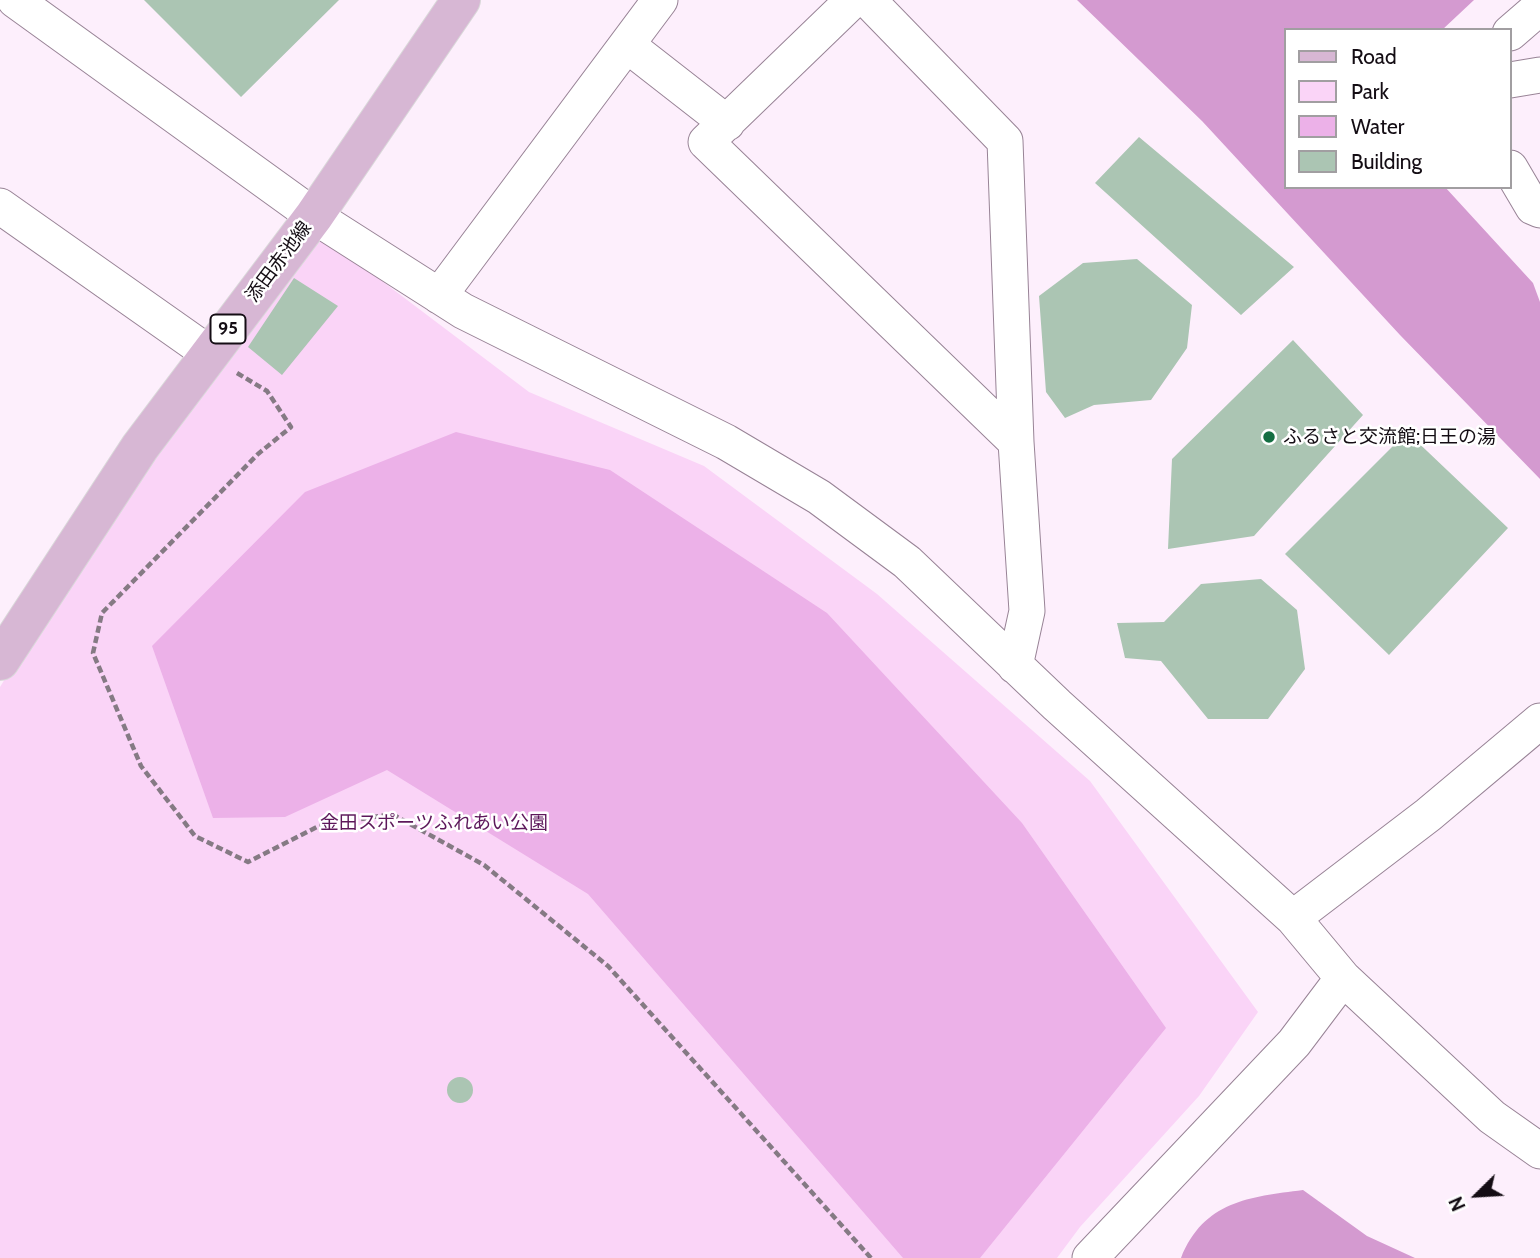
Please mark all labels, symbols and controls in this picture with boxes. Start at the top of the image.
legend [1284,28,1512,189]
text: Road [1351,44,1397,69]
text: Park [1351,79,1389,104]
text: Water [1351,114,1404,139]
text: Building [1351,149,1422,174]
street label: 添田赤池線 [241,217,317,307]
road number: 95 [210,314,246,344]
place label: ふるさと交流館;日王の湯 [1283,426,1496,448]
marker: ふるさと交流館;日王の湯 [1261,429,1277,445]
park label: 金田スポーツふれあい公園 [320,812,548,834]
north arrow [1442,1160,1512,1230]
text: N [1444,1193,1471,1215]

